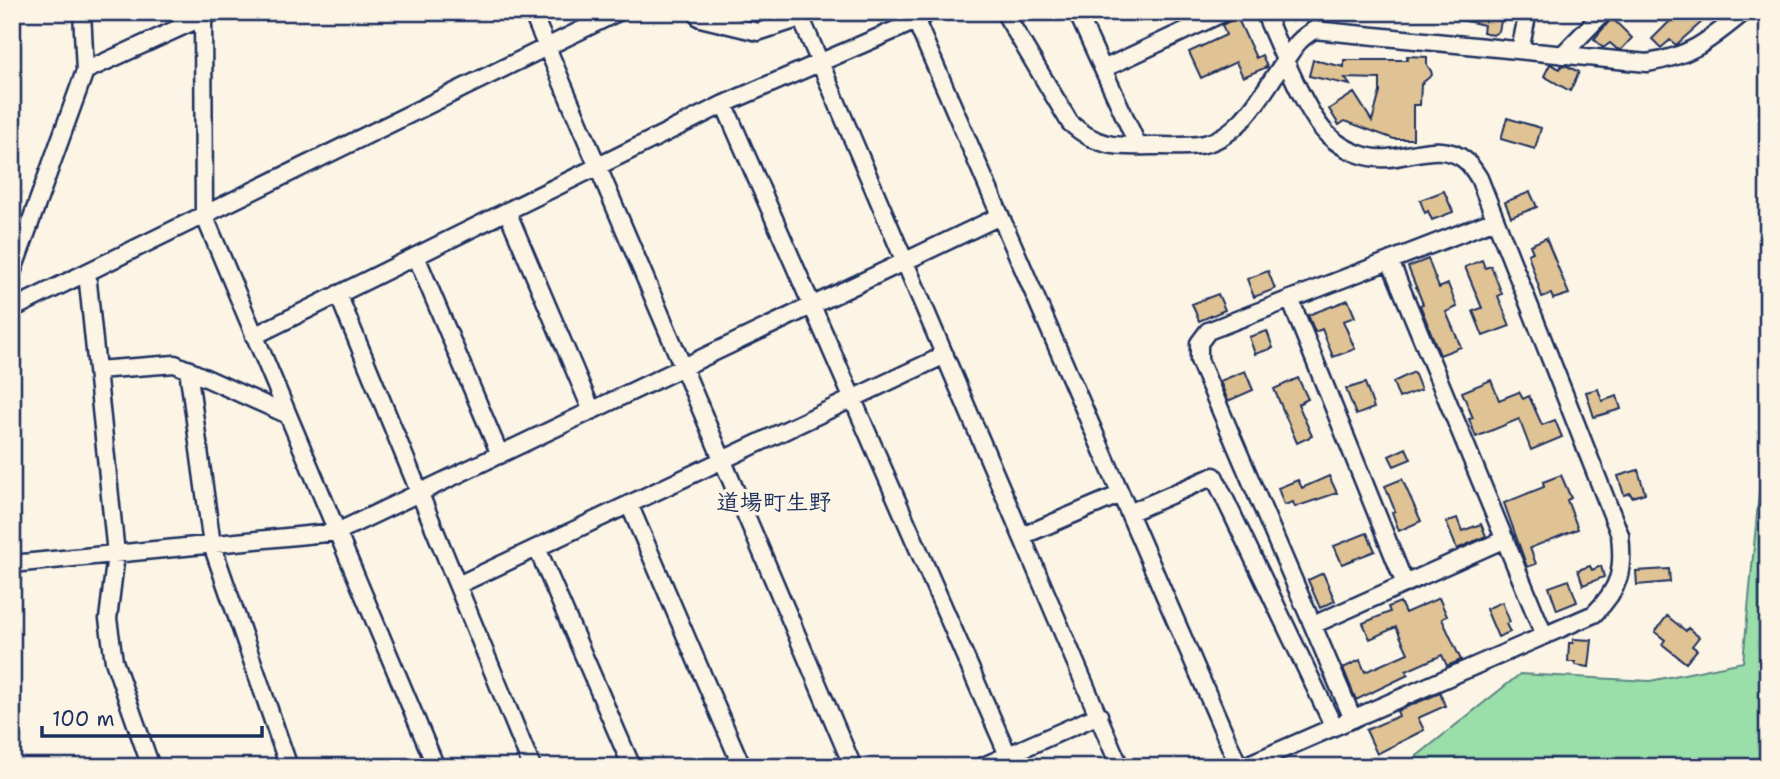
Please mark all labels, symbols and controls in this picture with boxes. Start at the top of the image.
district label: 道場町生野 [717,487,832,517]
scale bar [42,695,262,739]
text: 100 m [52,705,115,733]

